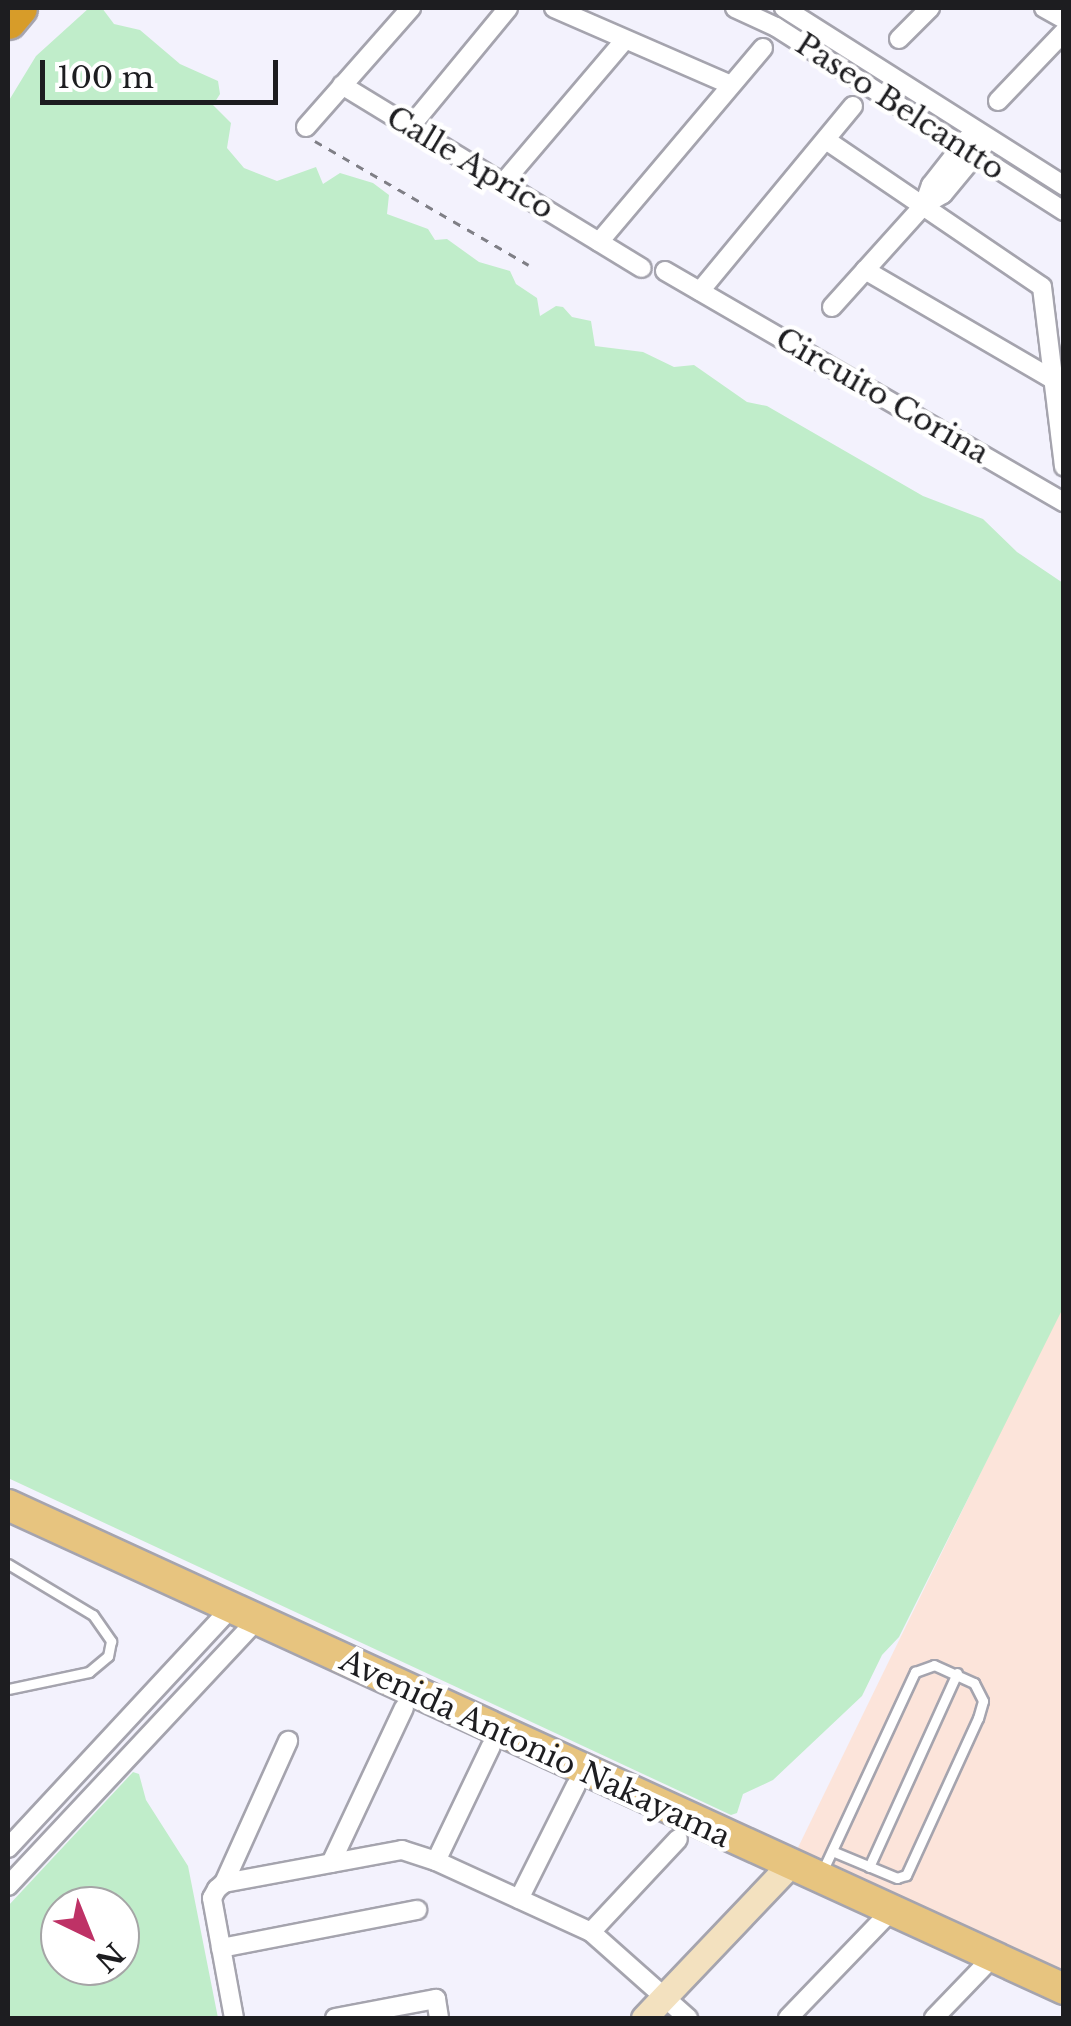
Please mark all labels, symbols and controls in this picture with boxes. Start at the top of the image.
street label: Paseo Belcantto [789,26,1011,188]
scale bar [45,40,282,102]
text: 100 m [57,59,154,96]
street label: Calle Aprico [379,99,561,227]
street label: Circuito Corina [769,320,995,472]
street label: Avenida Antonio Nakayama [333,1642,737,1856]
north arrow [40,1886,140,1986]
text: N [88,1935,131,1979]

